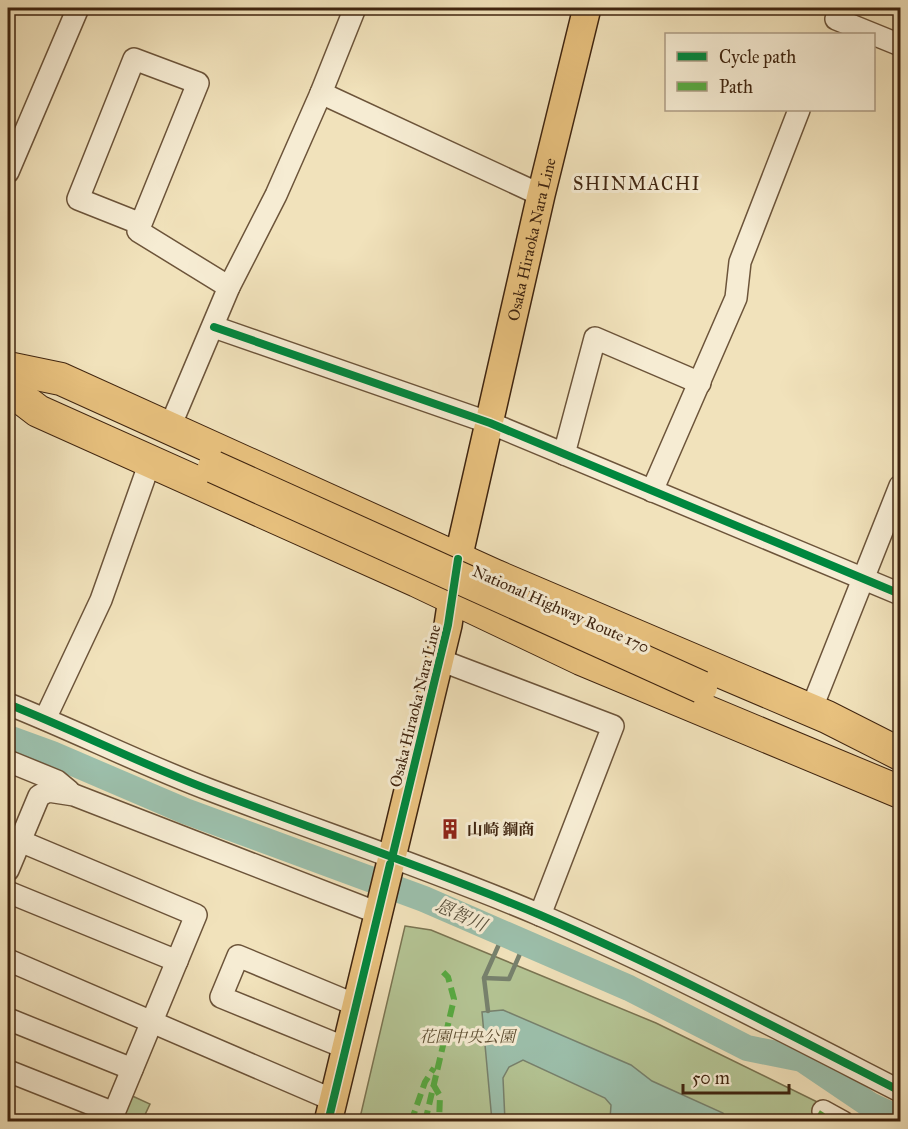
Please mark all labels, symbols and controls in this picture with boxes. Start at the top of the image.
legend [665,33,875,111]
text: Cycle path [719,46,796,68]
text: Path [719,76,753,98]
street label: Osaka Hiraoka Nara Line [503,155,559,323]
district label: SHINMACHI [573,173,701,195]
street label: National Highway Route 170 [469,561,652,658]
street label: Osaka Hiraoka Nara Line [386,622,444,789]
building icon: 山崎 鋼商 [438,817,462,841]
place label: 山崎 鋼商 [467,820,534,839]
water label: 恩智川 [432,894,492,937]
park label: 花園中央公園 [419,1027,518,1046]
scale bar [683,1057,790,1095]
text: 50 m [692,1067,730,1089]

